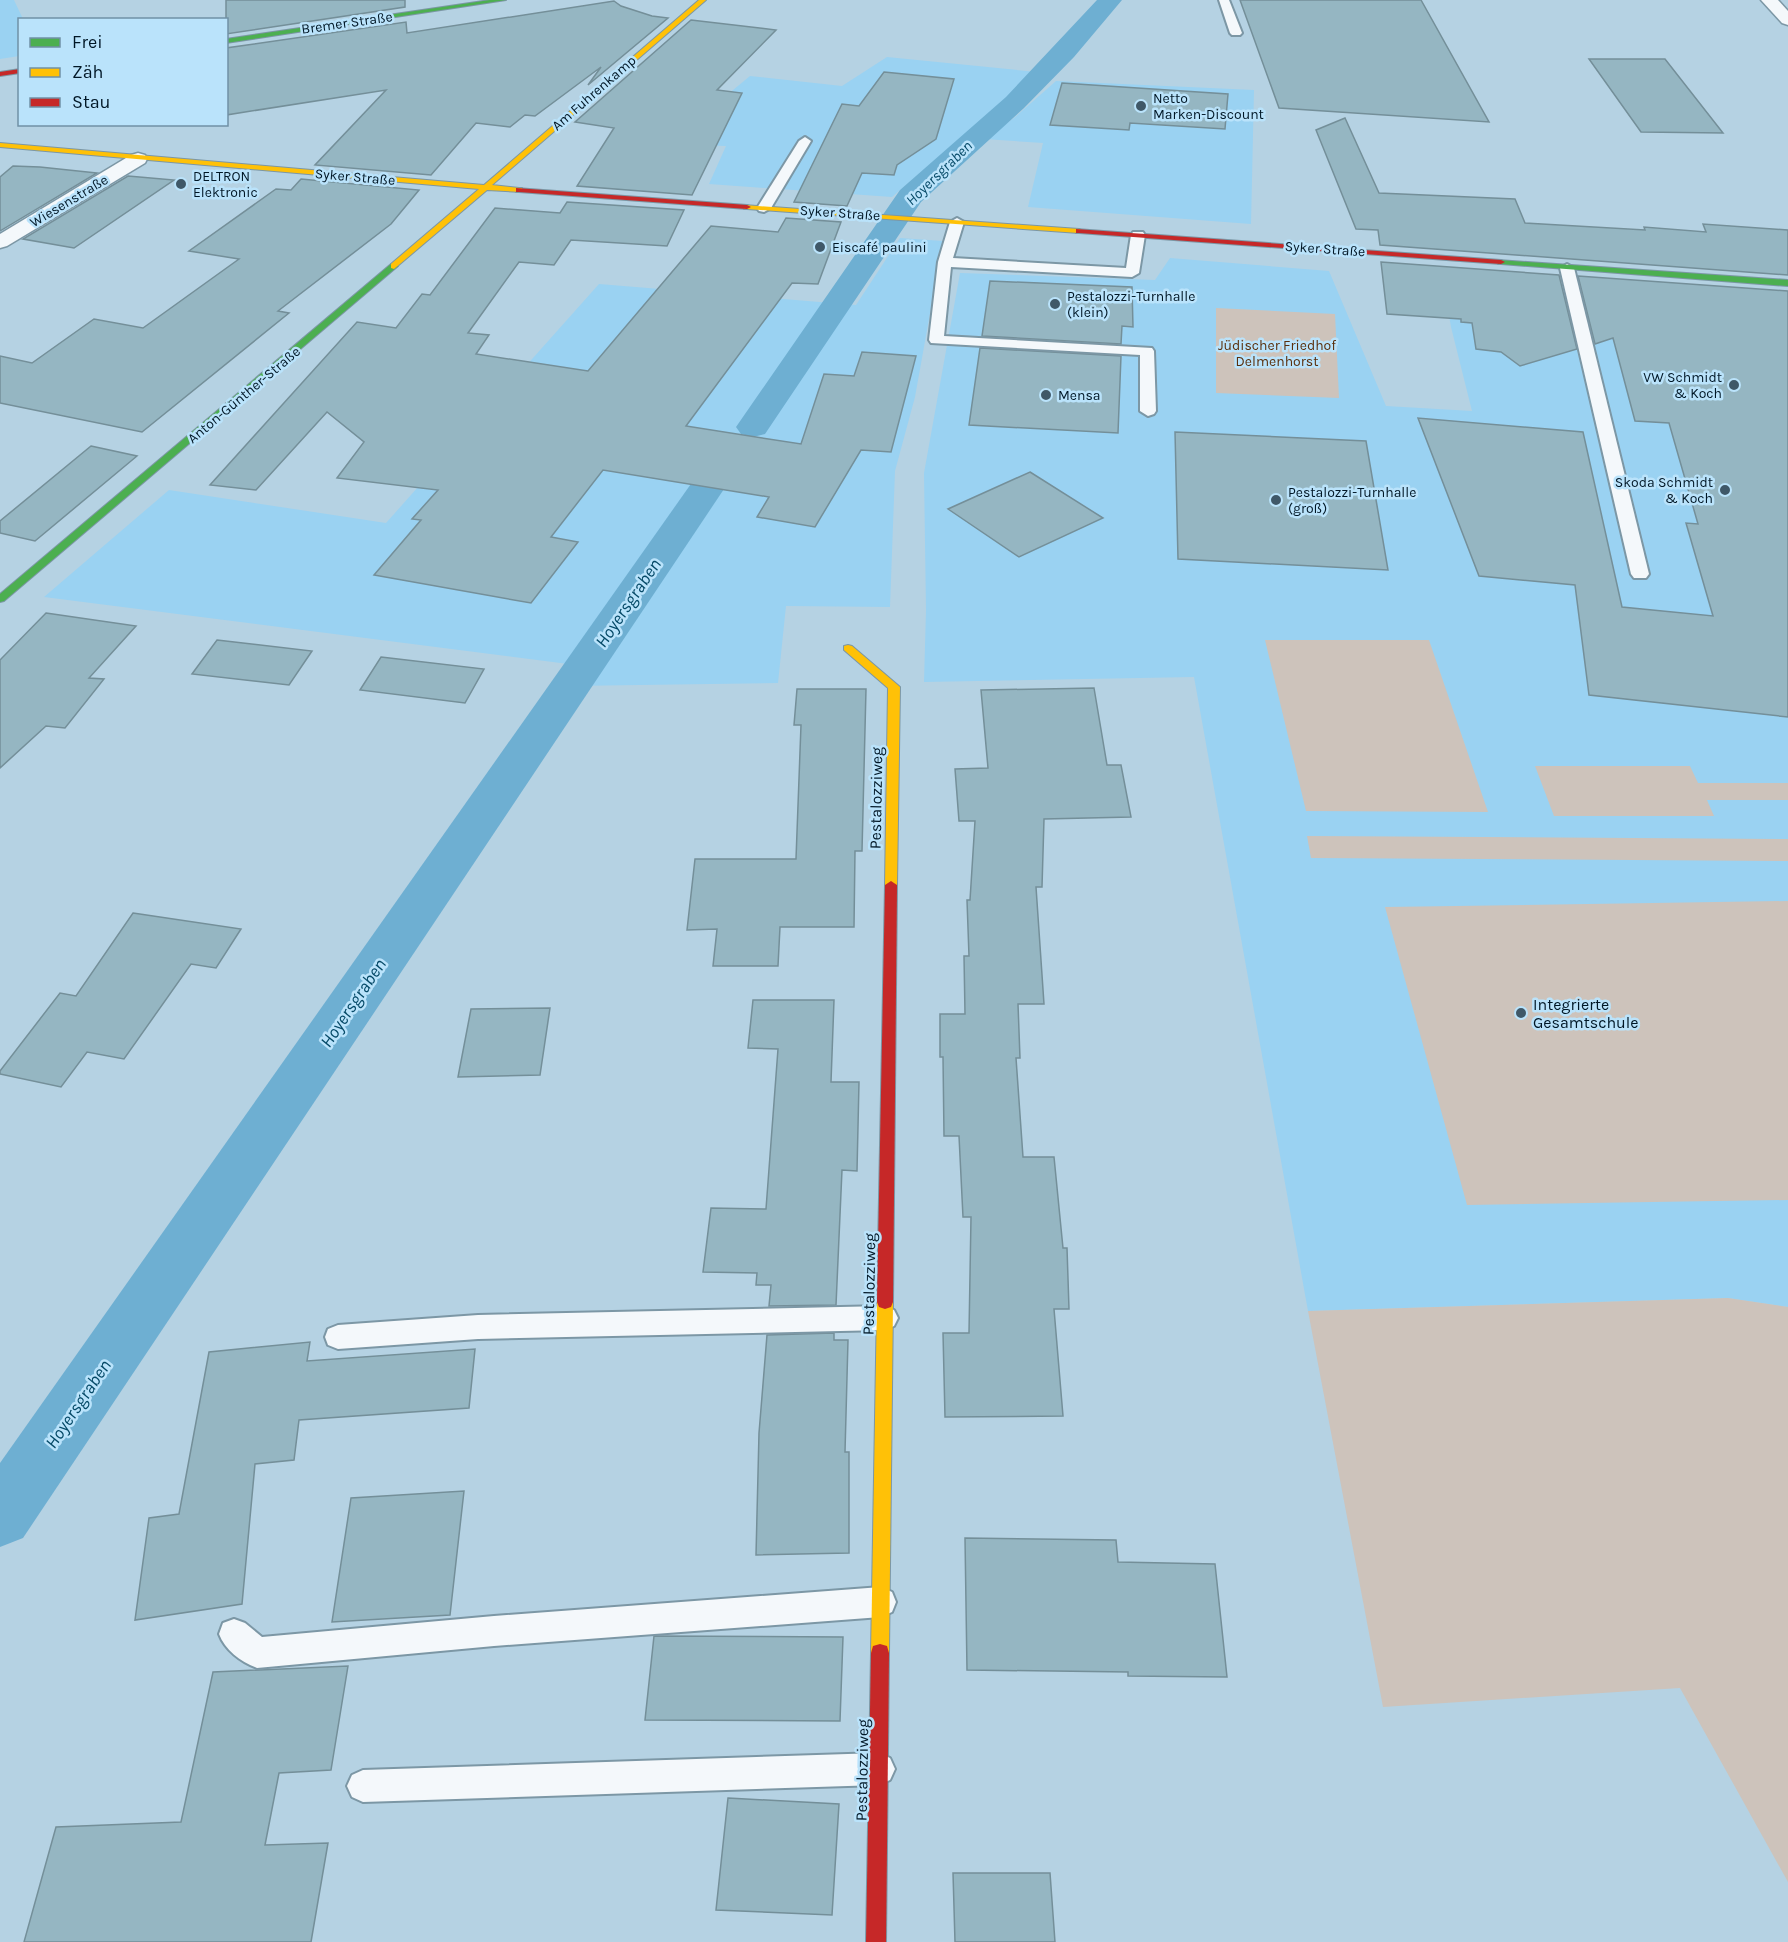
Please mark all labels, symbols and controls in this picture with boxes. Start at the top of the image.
street label: Bremer Straße [300,8,394,38]
legend [18,18,228,126]
text: Frei [72,31,103,53]
street label: Am Fuhrenkamp [548,52,640,134]
text: Zäh [72,61,103,83]
place label: Netto Marken-Discount [1153,90,1264,123]
text: Stau [72,91,110,113]
marker: Netto Marken-Discount [1134,99,1148,113]
water label: Hoyersgraben [902,137,976,209]
street label: Syker Straße [314,165,396,189]
place label: DELTRON Elektronic [193,168,258,201]
street label: Wiesenstraße [27,171,111,231]
marker: DELTRON Elektronic [174,177,188,191]
street label: Syker Straße [799,202,881,224]
street label: Syker Straße [1284,238,1366,260]
place label: Eiscafé paulini [832,239,927,256]
marker: Eiscafé paulini [813,240,827,254]
place label: Pestalozzi-Turnhalle (klein) [1067,288,1195,321]
marker: Pestalozzi-Turnhalle (klein) [1048,297,1062,311]
park label: Jüdischer Friedhof Delmenhorst [1218,337,1336,370]
street label: Anton-Günther-Straße [184,343,304,447]
place label: VW Schmidt & Koch [1643,369,1722,402]
marker: VW Schmidt & Koch [1727,378,1741,392]
place label: Mensa [1058,387,1101,404]
marker: Mensa [1039,388,1053,402]
place label: Skoda Schmidt & Koch [1615,474,1713,507]
marker: Skoda Schmidt & Koch [1718,483,1732,497]
place label: Pestalozzi-Turnhalle (groß) [1288,484,1416,517]
marker: Pestalozzi-Turnhalle (groß) [1269,493,1283,507]
water label: Hoyersgraben [590,554,666,652]
street label: Pestalozziweg [866,747,886,849]
water label: Hoyersgraben [315,954,391,1052]
place label: Integrierte Gesamtschule [1533,995,1638,1032]
marker: Integrierte Gesamtschule [1514,1006,1528,1020]
street label: Pestalozziweg [859,1233,879,1335]
water label: Hoyersgraben [40,1355,116,1453]
street label: Pestalozziweg [852,1719,872,1821]

